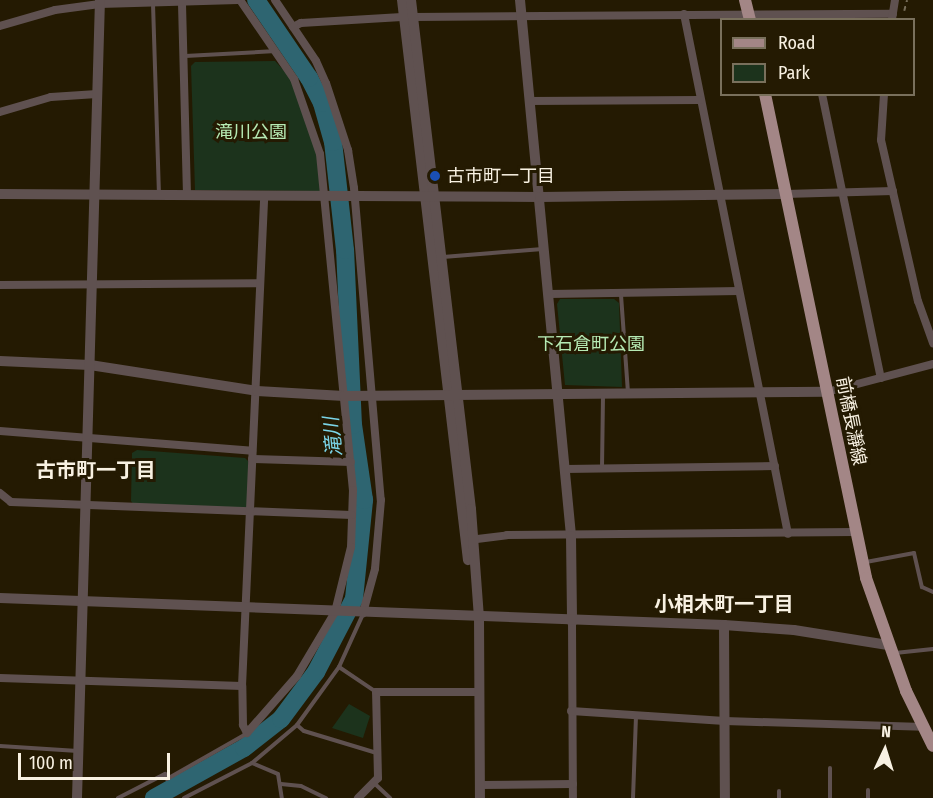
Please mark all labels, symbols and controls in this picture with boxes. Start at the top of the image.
legend [720,18,915,96]
text: Road [778,32,815,54]
text: Park [778,62,810,84]
park label: 滝川公園 [215,121,287,143]
place label: 古市町一丁目 [447,165,555,187]
marker: 古市町一丁目 [428,169,442,183]
park label: 下石倉町公園 [537,333,645,355]
street label: 前橋長瀞線 [832,375,870,467]
water label: 滝川 [319,416,347,458]
district label: 古市町一丁目 [36,458,156,482]
district label: 小相木町一丁目 [654,592,794,616]
north arrow [855,720,915,780]
text: N [881,722,892,741]
scale bar [21,741,172,779]
text: 100 m [29,752,73,774]

